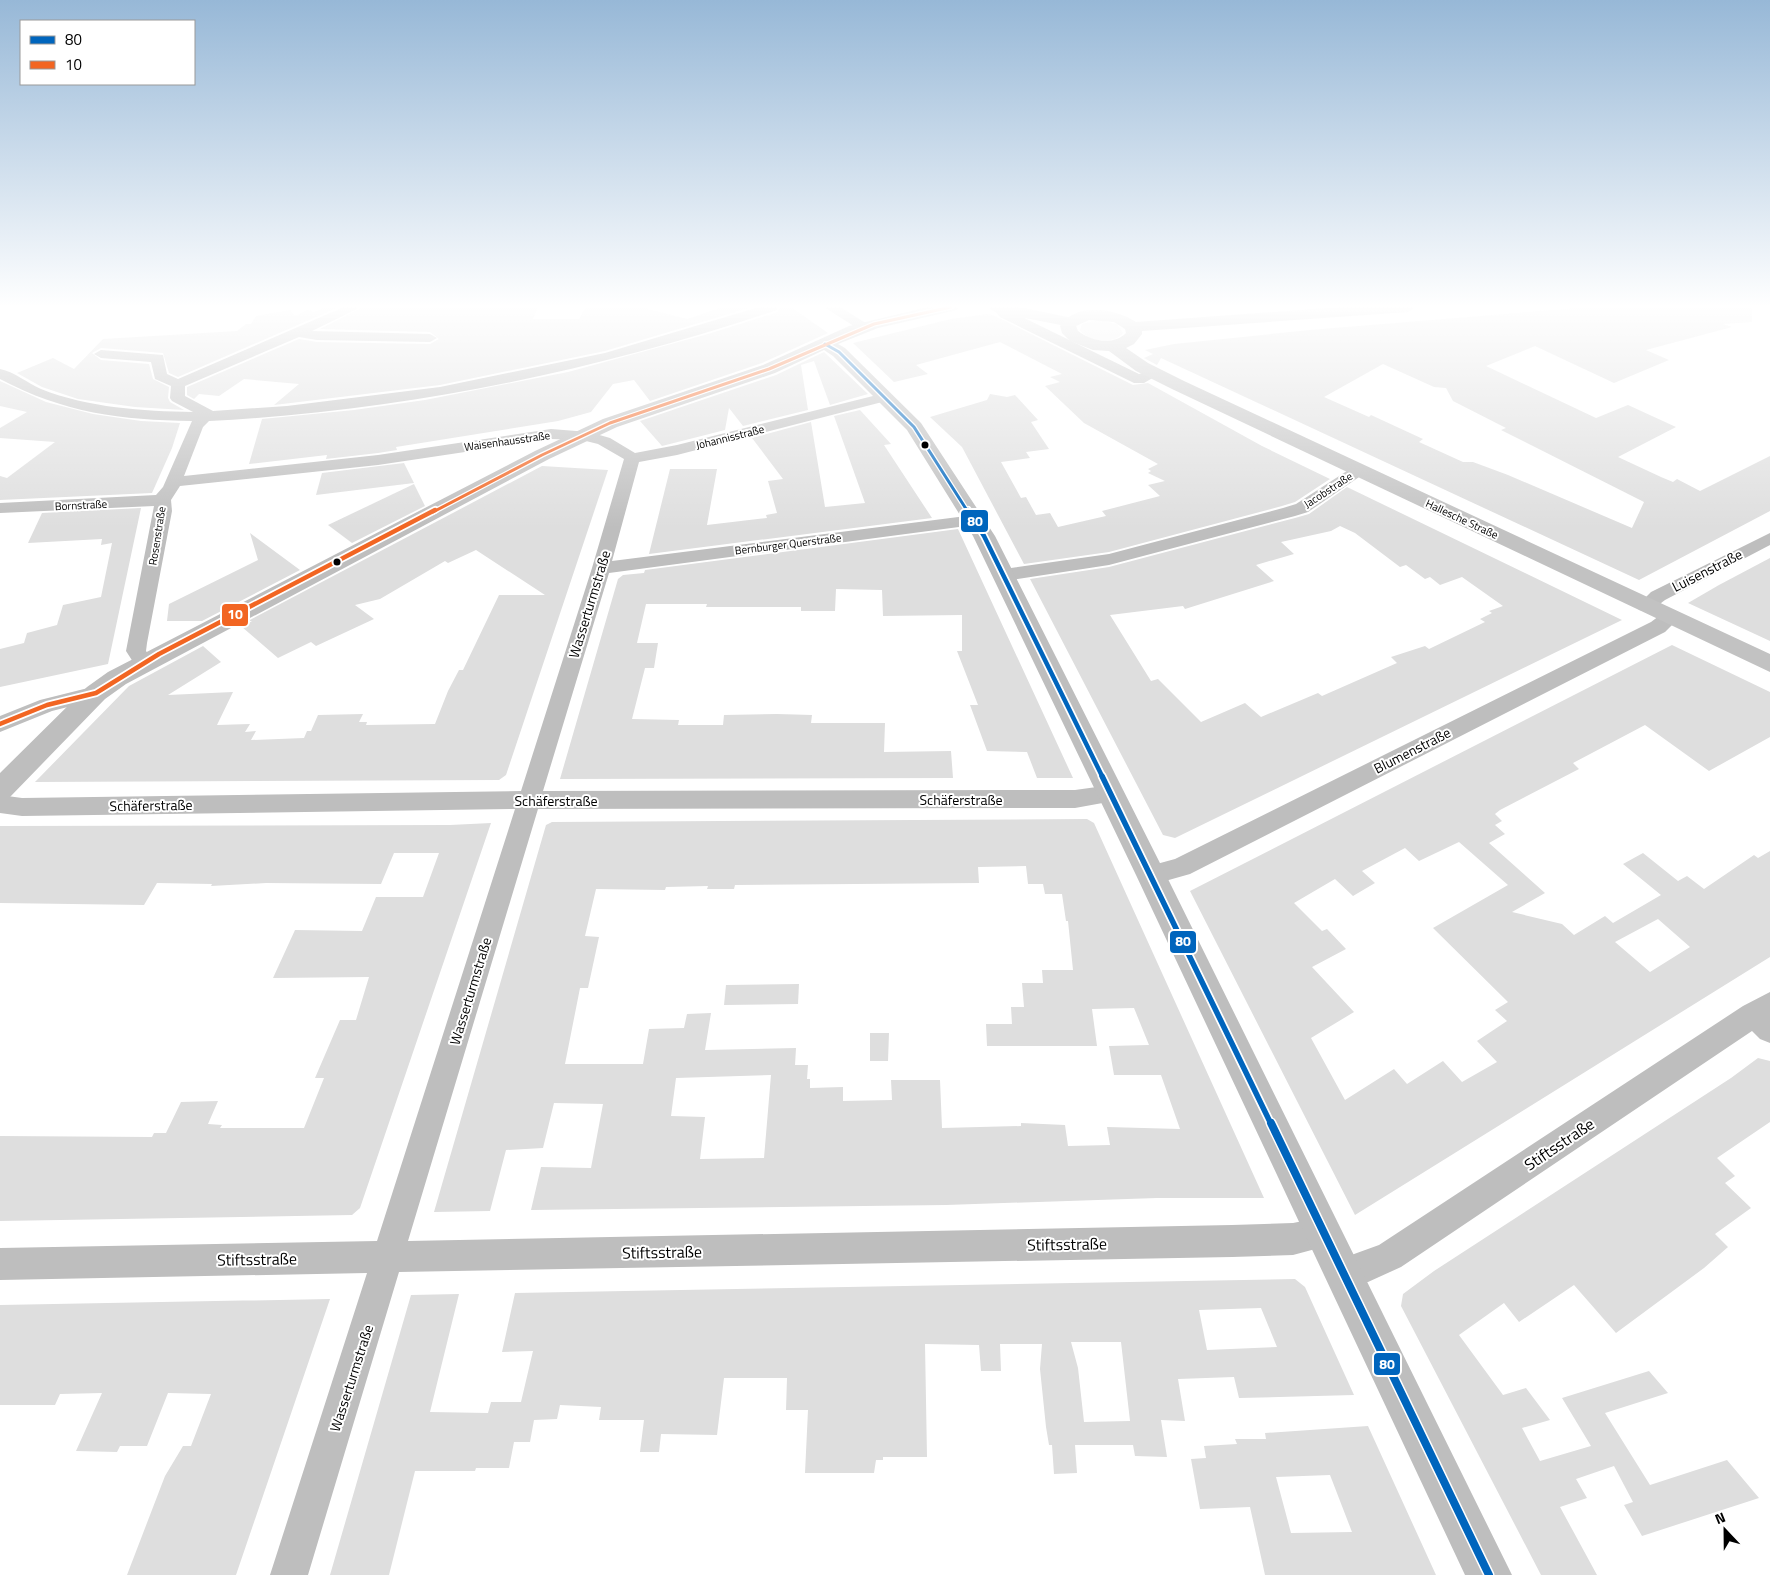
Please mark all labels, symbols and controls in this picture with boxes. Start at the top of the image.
legend [20,20,195,85]
text: 80 [65,28,82,51]
text: 10 [65,53,82,76]
street label: Johannisstraße [694,421,766,453]
street label: Waisenhausstraße [463,427,551,455]
unlabelled marker [920,440,930,450]
street label: Jacobstraße [1301,468,1356,512]
street label: Hallesche Straße [1423,495,1501,543]
street label: Bornstraße [54,496,108,514]
street label: Rosenstraße [144,505,170,567]
line badge: 80 [960,509,989,533]
text: 80 [967,510,983,531]
street label: Bernburger Querstraße [734,529,843,558]
street label: Luisenstraße [1668,543,1746,597]
street label: Wasserturmstraße [563,548,615,660]
unlabelled marker [332,557,342,567]
line badge: 10 [221,603,249,627]
text: 10 [227,603,243,624]
street label: Blumenstraße [1370,722,1454,778]
street label: Schäferstraße [919,789,1003,810]
street label: Schäferstraße [514,790,598,811]
street label: Schäferstraße [109,794,193,816]
line badge: 80 [1169,930,1197,954]
text: 80 [1175,930,1191,951]
street label: Wasserturmstraße [444,935,496,1047]
street label: Stiftsstraße [1519,1112,1599,1176]
street label: Stiftsstraße [1027,1231,1107,1257]
street label: Stiftsstraße [622,1239,702,1265]
street label: Stiftsstraße [217,1246,297,1272]
street label: Wasserturmstraße [324,1322,378,1434]
line badge: 80 [1373,1352,1401,1376]
text: 80 [1379,1353,1395,1374]
north arrow [1700,1505,1750,1555]
text: N [1712,1506,1728,1529]

